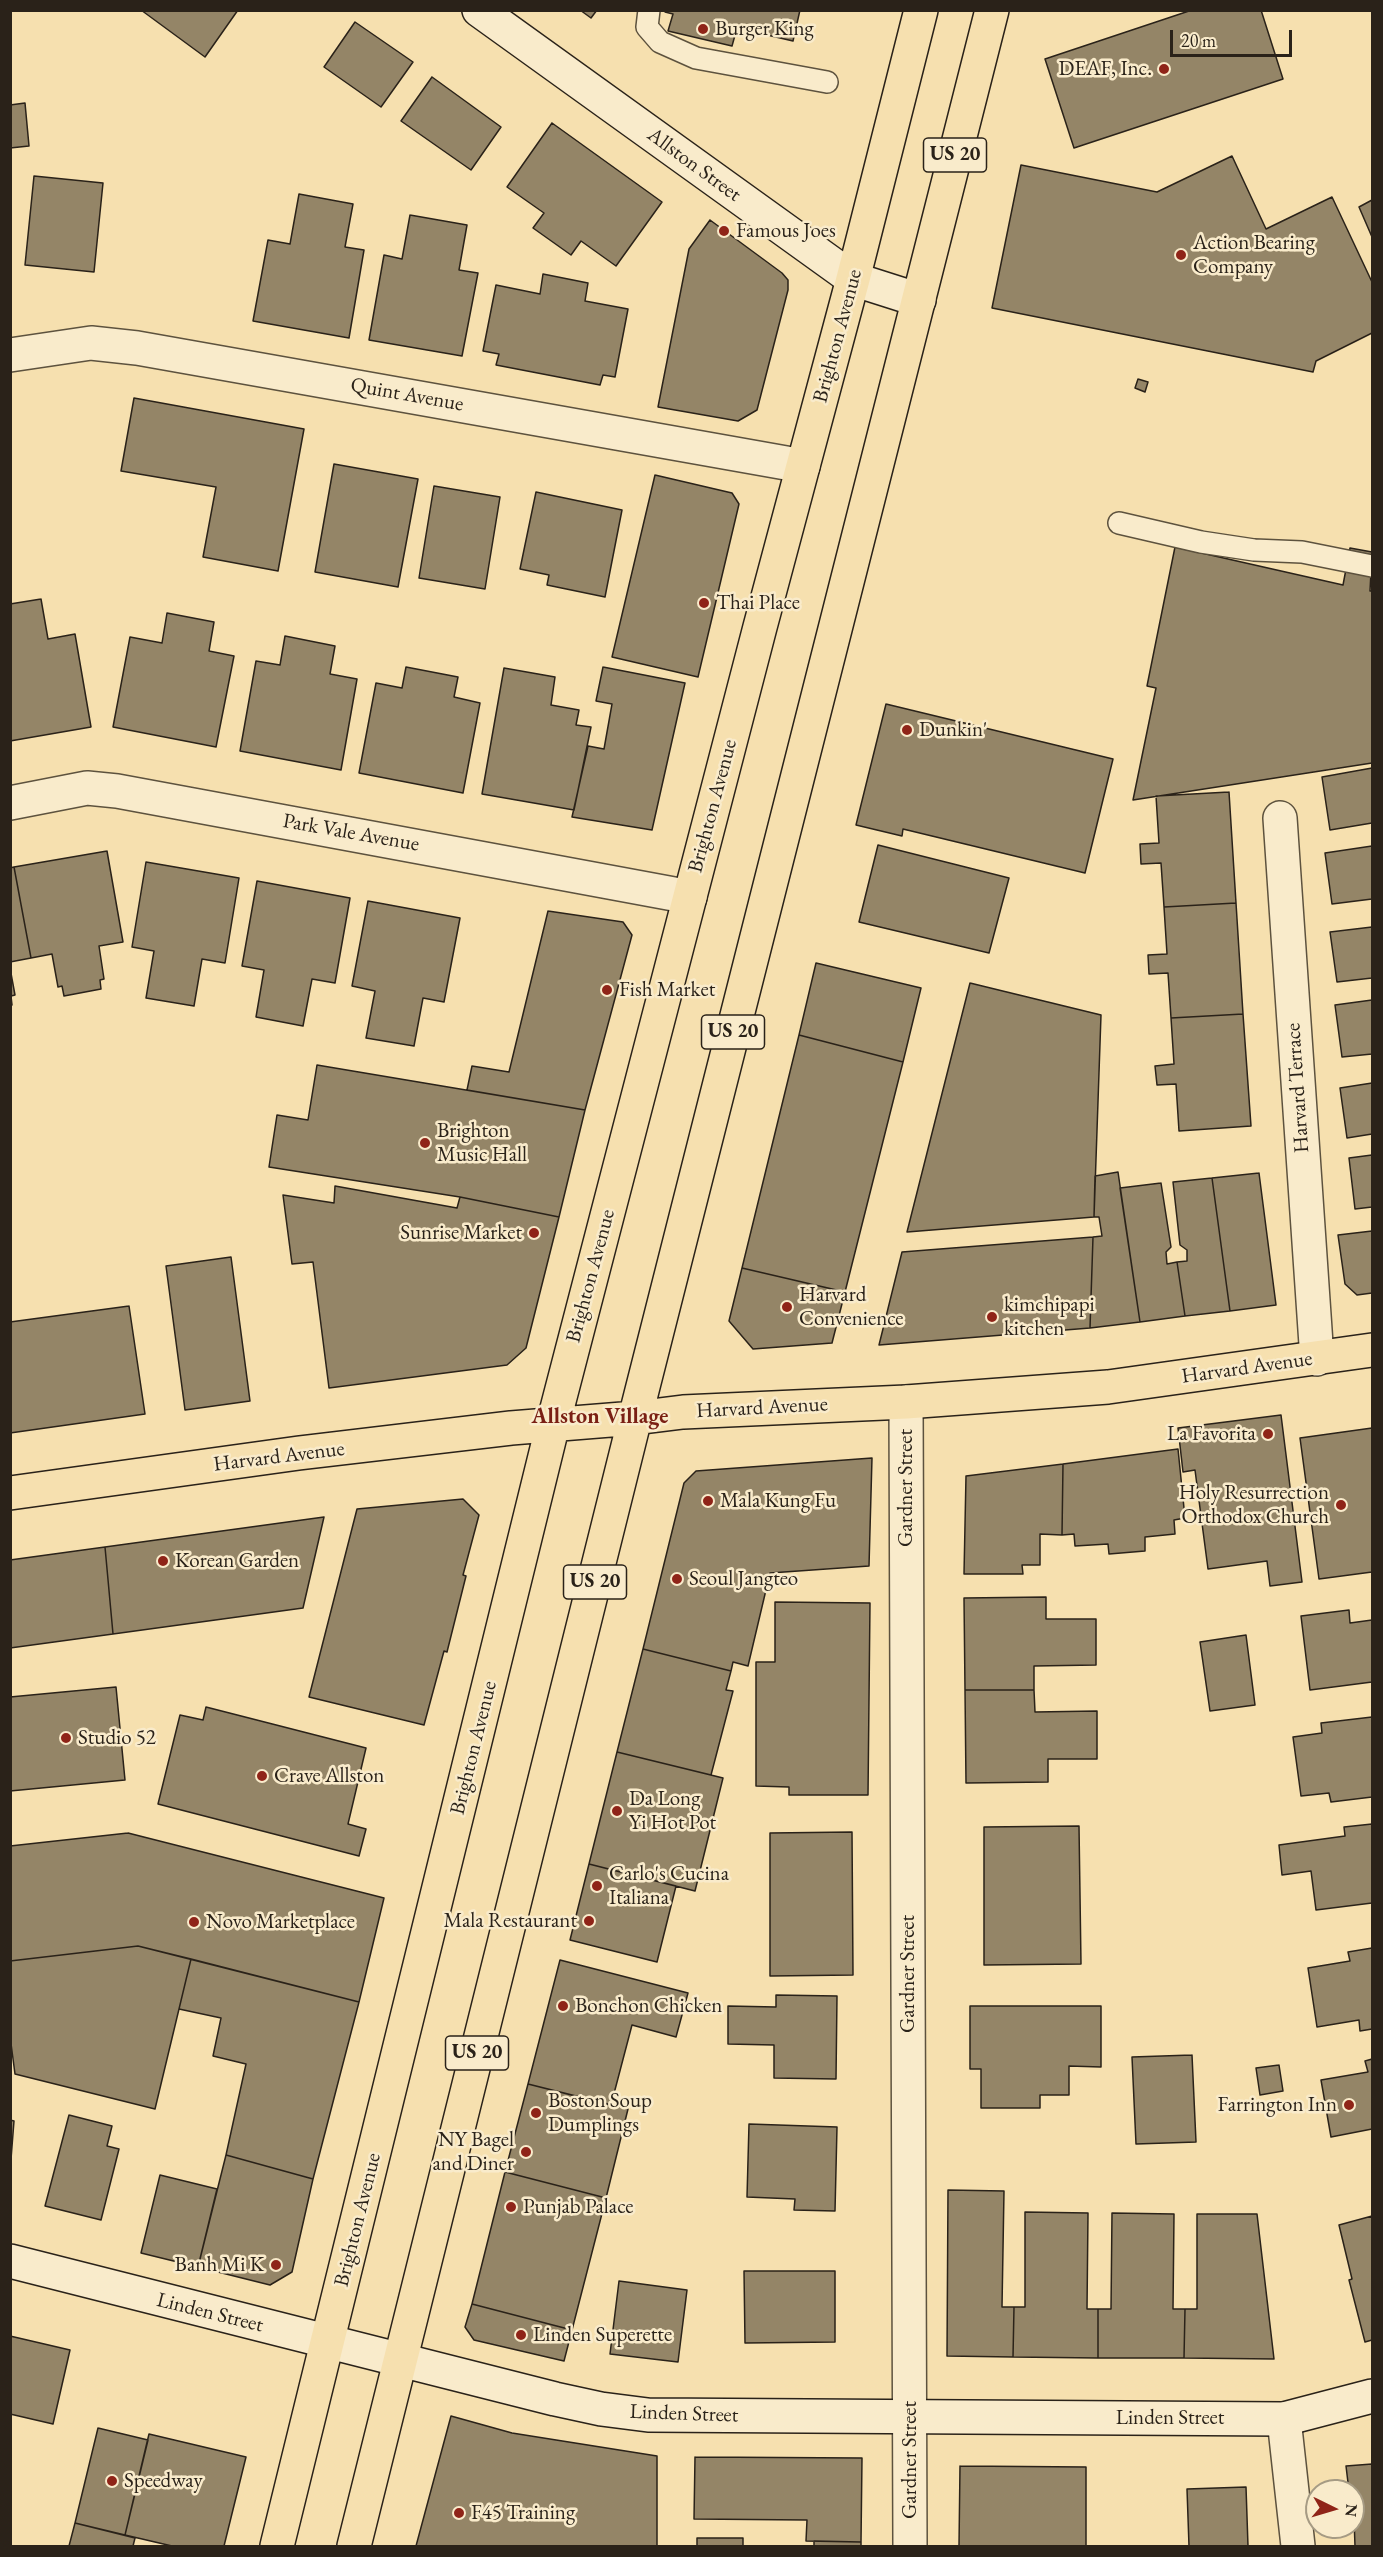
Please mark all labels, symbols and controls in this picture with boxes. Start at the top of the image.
place label: Burger King [715,16,814,42]
scale bar [1173,18,1294,56]
marker: Burger King [696,22,710,36]
text: 20 m [1181,29,1216,52]
place label: DEAF, Inc. [1058,56,1152,82]
marker: DEAF, Inc. [1157,62,1171,76]
street label: Allston Street [642,123,746,207]
road number: US 20 [924,138,986,172]
place label: Famous Joes [736,218,836,244]
marker: Famous Joes [717,224,731,238]
place label: Action Bearing Company [1193,230,1315,280]
marker: Action Bearing Company [1174,248,1188,262]
street label: Brighton Avenue [808,267,868,405]
street label: Quint Avenue [348,373,466,417]
place label: Thai Place [716,590,800,616]
marker: Thai Place [697,596,711,610]
place label: Dunkin' [919,717,987,743]
marker: Dunkin' [900,723,914,737]
street label: Brighton Avenue [683,737,743,875]
street label: Park Vale Avenue [281,809,421,857]
place label: Fish Market [619,977,715,1003]
marker: Fish Market [600,983,614,997]
road number: US 20 [702,1015,764,1049]
street label: Harvard Terrace [1281,1022,1315,1154]
place label: Brighton Music Hall [437,1118,527,1168]
marker: Brighton Music Hall [418,1136,432,1150]
street label: Brighton Avenue [561,1207,621,1345]
place label: Sunrise Market [400,1220,522,1246]
marker: Sunrise Market [527,1226,541,1240]
place label: Harvard Convenience [799,1282,904,1332]
place label: kimchipapi kitchen [1004,1292,1095,1342]
marker: Harvard Convenience [780,1300,794,1314]
marker: kimchipapi kitchen [985,1310,999,1324]
street label: Harvard Avenue [1180,1346,1314,1390]
street label: Harvard Avenue [696,1392,828,1424]
district label: Allston Village [532,1404,668,1430]
place label: La Favorita [1167,1421,1256,1447]
marker: La Favorita [1261,1427,1275,1441]
street label: Gardner Street [893,1429,919,1547]
street label: Harvard Avenue [212,1436,346,1478]
place label: Holy Resurrection Orthodox Church [1179,1480,1329,1530]
place label: Mala Kung Fu [720,1488,836,1514]
marker: Mala Kung Fu [701,1494,715,1508]
marker: Holy Resurrection Orthodox Church [1334,1498,1348,1512]
place label: Korean Garden [175,1548,299,1574]
marker: Korean Garden [156,1554,170,1568]
road number: US 20 [564,1565,626,1599]
place label: Seoul Jangteo [689,1566,798,1592]
marker: Seoul Jangteo [670,1572,684,1586]
street label: Brighton Avenue [445,1678,503,1818]
place label: Studio 52 [78,1725,156,1751]
marker: Studio 52 [59,1731,73,1745]
place label: Crave Allston [274,1763,384,1789]
marker: Crave Allston [255,1769,269,1783]
place label: Da Long Yi Hot Pot [629,1786,716,1836]
marker: Da Long Yi Hot Pot [610,1804,624,1818]
place label: Carlo's Cucina Italiana [609,1861,729,1911]
marker: Carlo's Cucina Italiana [590,1879,604,1893]
place label: Mala Restaurant [443,1908,577,1934]
place label: Novo Marketplace [206,1909,355,1935]
marker: Mala Restaurant [582,1914,596,1928]
marker: Novo Marketplace [187,1915,201,1929]
street label: Gardner Street [895,1915,921,2033]
place label: Bonchon Chicken [575,1993,722,2019]
marker: Bonchon Chicken [556,1999,570,2013]
road number: US 20 [446,2036,508,2070]
place label: Boston Soup Dumplings [548,2088,652,2138]
place label: Farrington Inn [1218,2092,1337,2118]
marker: Farrington Inn [1342,2098,1356,2112]
marker: Boston Soup Dumplings [529,2106,543,2120]
place label: NY Bagel and Diner [432,2127,514,2177]
marker: NY Bagel and Diner [519,2145,533,2159]
street label: Brighton Avenue [329,2150,387,2290]
place label: Punjab Palace [523,2194,634,2220]
marker: Punjab Palace [504,2200,518,2214]
place label: Banh Mi K [175,2252,264,2278]
marker: Banh Mi K [269,2258,283,2272]
street label: Linden Street [154,2288,266,2338]
place label: Linden Superette [533,2322,672,2348]
marker: Linden Superette [514,2328,528,2342]
street label: Linden Street [629,2400,739,2428]
street label: Gardner Street [897,2401,923,2519]
street label: Linden Street [1116,2405,1224,2431]
place label: Speedway [124,2468,203,2494]
marker: Speedway [105,2474,119,2488]
north arrow [1305,2479,1365,2539]
place label: F45 Training [471,2500,575,2526]
text: N [1340,2503,1362,2518]
marker: F45 Training [452,2506,466,2520]

